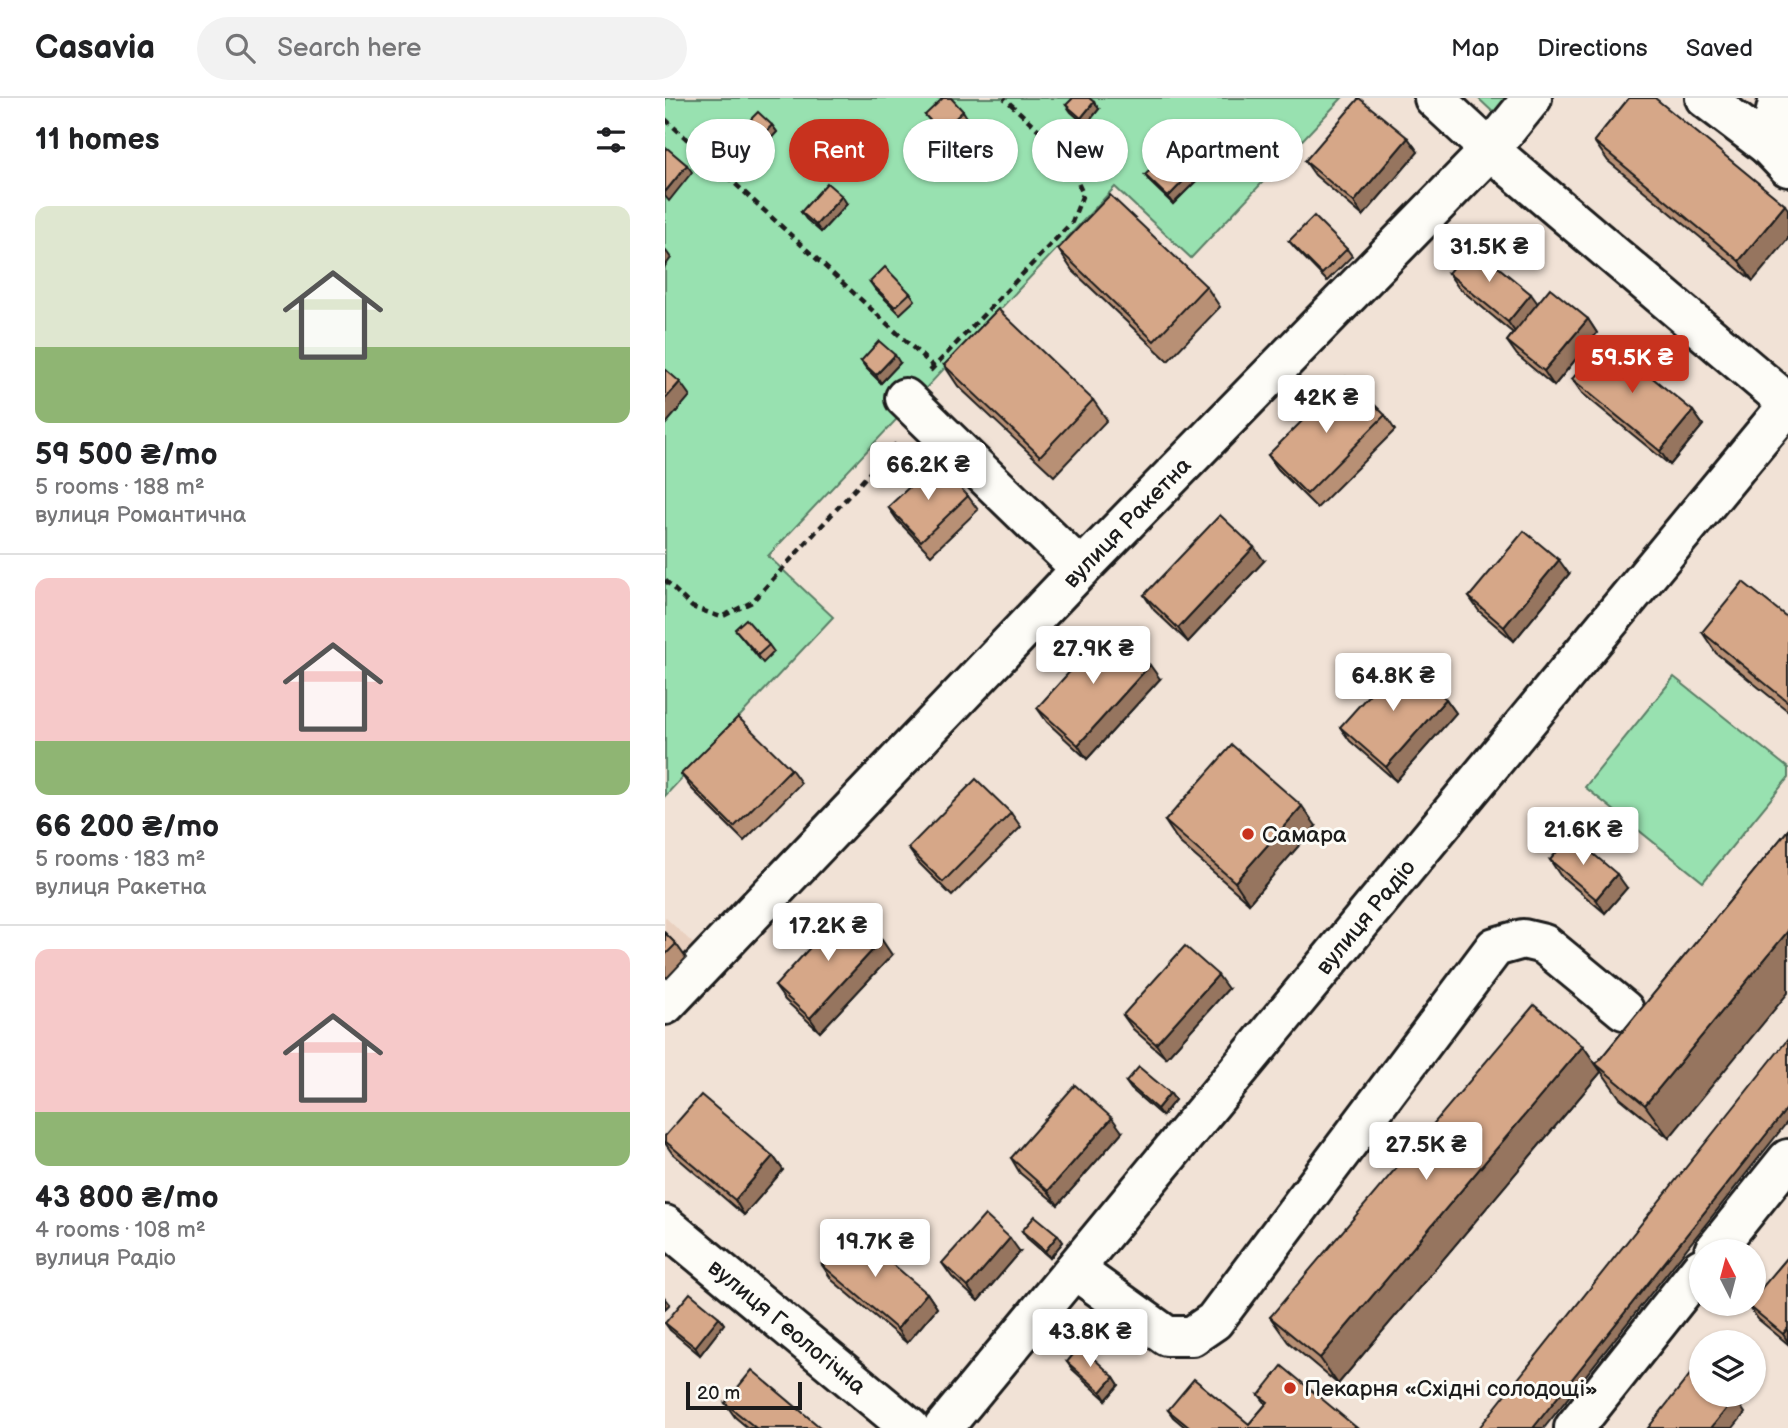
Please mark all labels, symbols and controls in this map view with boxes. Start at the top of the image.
search box [197,17,687,80]
text: Casavia [35,28,155,68]
icon: search [221,29,259,67]
text: Search here [277,33,421,64]
text: Map [1451,34,1499,63]
text: Directions [1537,34,1648,63]
text: Saved [1686,34,1753,63]
chip: Buy [686,119,775,182]
chip: Rent [789,119,889,182]
chip: Filters [903,119,1018,182]
chip: New [1032,119,1128,182]
chip: Apartment [1142,119,1303,182]
icon: filters [592,121,630,159]
text: 11 homes [35,122,159,158]
pin: 31.5K ₴ [1424,225,1554,284]
text: 31.5K ₴ [1450,233,1528,261]
icon: home [270,252,396,378]
pin: 59.5K ₴ [1567,336,1697,395]
text: 59.5K ₴ [1591,344,1673,372]
pin: 42K ₴ [1277,376,1375,435]
text: 42K ₴ [1294,384,1358,412]
text: 59 500 ₴/mo [35,437,218,473]
pin: 66.2K ₴ [863,442,993,502]
text: 66.2K ₴ [886,451,970,479]
street label: вулиця Ракетна [1057,451,1198,594]
text: 5 rooms · 188 m² [35,473,205,501]
text: вулиця Романтична [35,501,246,529]
icon: home [270,624,396,750]
pin: 27.9K ₴ [1028,626,1158,686]
text: 27.9K ₴ [1052,635,1134,663]
pin: 64.8K ₴ [1328,654,1458,713]
text: 64.8K ₴ [1351,662,1435,690]
pin: 21.6K ₴ [1518,808,1648,867]
text: 66 200 ₴/mo [35,809,219,845]
text: 21.6K ₴ [1543,816,1623,844]
place label: Самара [1262,821,1347,849]
marker: Самара [1240,826,1256,842]
text: 5 rooms · 183 m² [35,845,205,873]
street label: вулиця Радіо [1310,854,1422,981]
text: вулиця Ракетна [35,873,207,901]
pin: 17.2K ₴ [763,904,893,963]
text: 17.2K ₴ [789,912,867,940]
icon: home [270,995,396,1121]
pin: 27.5K ₴ [1361,1122,1491,1182]
text: 27.5K ₴ [1385,1131,1467,1159]
text: 43 800 ₴/mo [35,1180,219,1216]
text: 4 rooms · 108 m² [35,1216,206,1244]
pin: 19.7K ₴ [810,1220,940,1279]
text: 19.7K ₴ [836,1228,914,1256]
north arrow [1689,1239,1766,1316]
map controls [1689,1239,1766,1407]
text: вулиця Радіо [35,1244,176,1272]
street label: вулиця Геологічна [702,1254,872,1401]
pin: 43.8K ₴ [1025,1310,1155,1369]
text: 43.8K ₴ [1048,1318,1132,1346]
button: layers [1689,1330,1766,1407]
place label: Пекарня «Східні солодощі» [1304,1375,1598,1403]
scale bar [686,1379,801,1411]
marker: Пекарня «Східні солодощі» [1282,1380,1298,1396]
text: 20 m [697,1382,740,1405]

